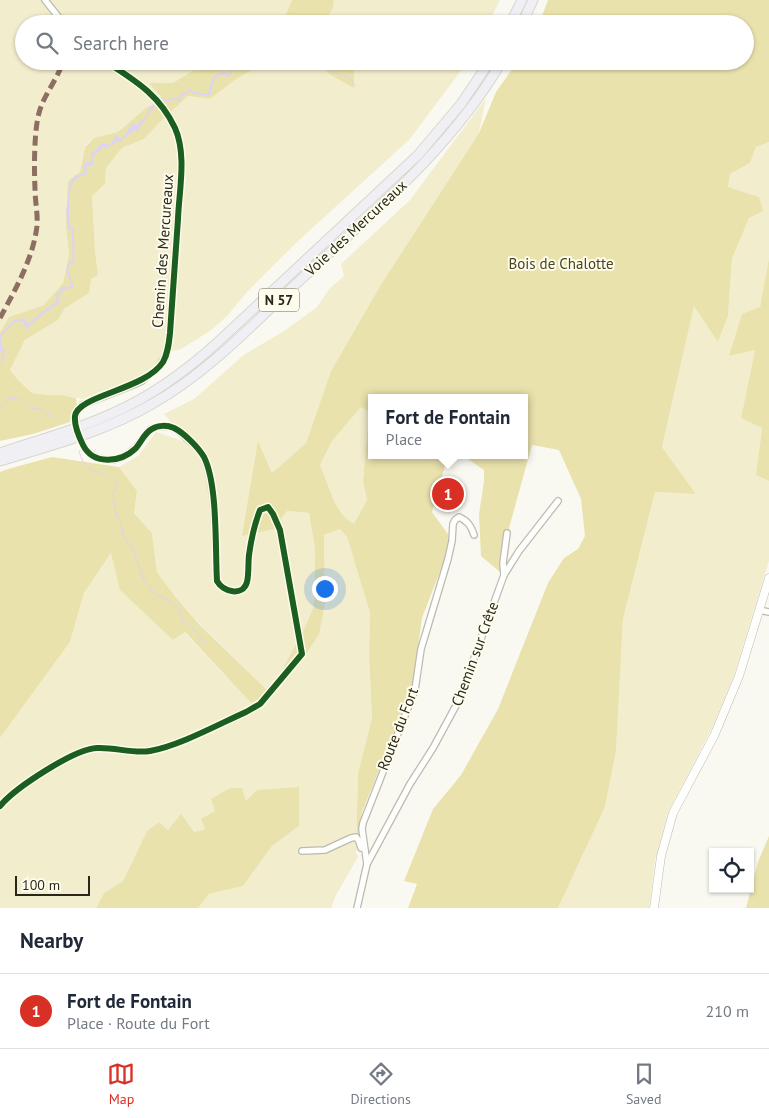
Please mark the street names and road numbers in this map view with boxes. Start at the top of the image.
street label: Chemin des Mercureaux [148,173,177,329]
street label: Voie des Mercureaux [300,175,411,281]
road number: N 57 [259,288,299,312]
street label: Chemin sur Crête [447,599,502,709]
street label: Route du Fort [373,685,422,773]

